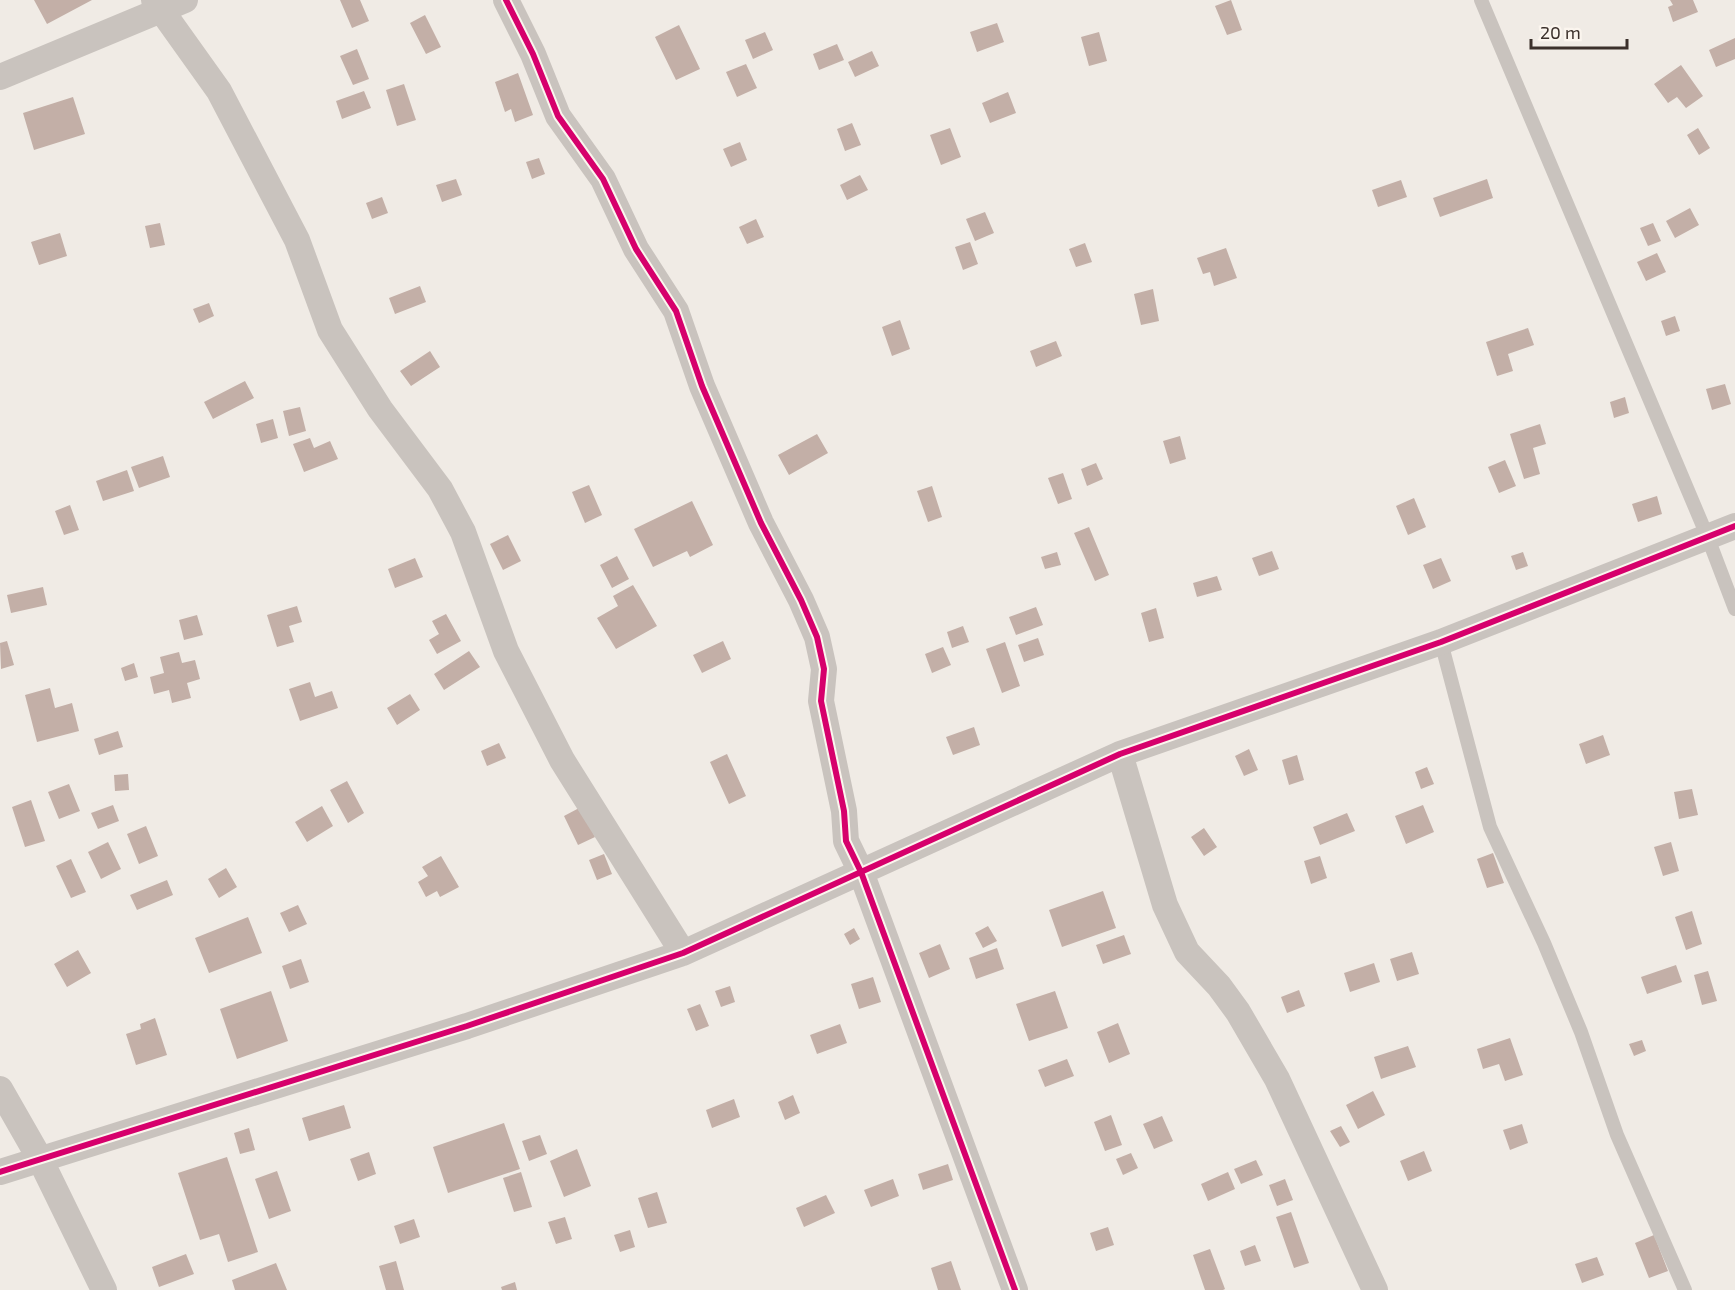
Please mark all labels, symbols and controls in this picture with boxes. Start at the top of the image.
scale bar [1531,12,1627,50]
text: 20 m [1540,21,1581,43]

